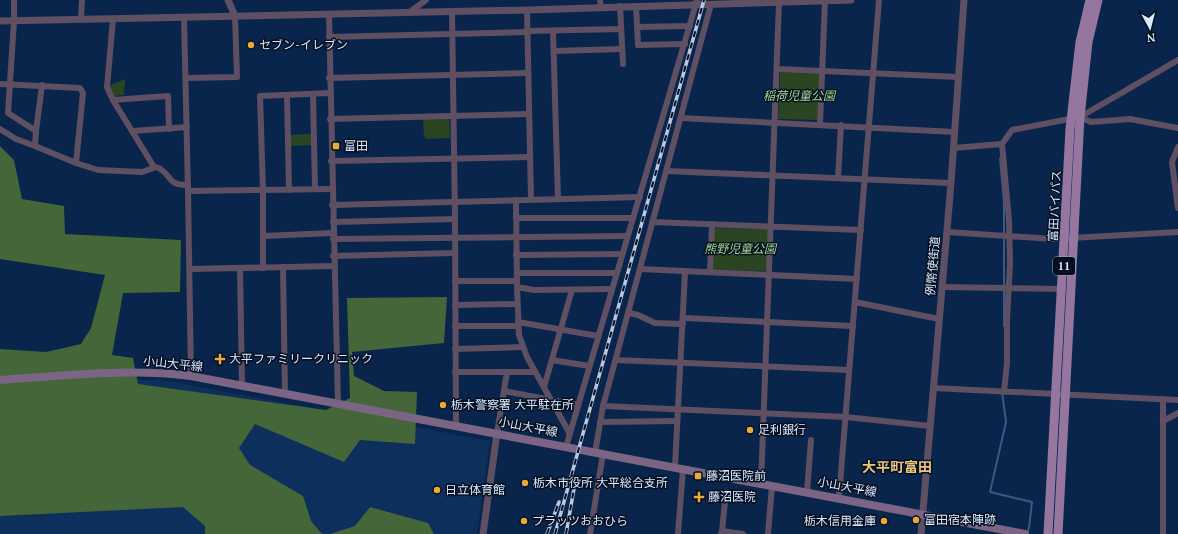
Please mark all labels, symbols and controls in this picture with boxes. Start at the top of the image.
north arrow [1130,8,1170,48]
text: N [1146,30,1156,45]
place label: セブン-イレブン [259,37,348,52]
marker: セブン-イレブン [246,40,256,50]
park label: 稲荷児童公園 [763,88,837,103]
place label: 富田 [344,138,368,153]
marker: 富田 [331,141,341,151]
street label: 富田バイパス [1045,170,1064,242]
street label: 例幣使街道 [922,235,943,297]
park label: 熊野児童公園 [704,241,778,256]
road number: 11 [1053,257,1075,275]
place label: 大平ファミリークリニック [229,351,373,366]
street label: 小山大平線 [142,353,204,374]
marker: 大平ファミリークリニック [214,353,226,365]
place label: 栃木警察署 大平駐在所 [451,397,574,412]
marker: 栃木警察署 大平駐在所 [438,400,448,410]
street label: 小山大平線 [497,413,559,440]
place label: 足利銀行 [758,422,806,437]
marker: 足利銀行 [745,425,755,435]
district label: 大平町富田 [862,457,932,476]
place label: 藤沼医院前 [706,468,766,483]
marker: 藤沼医院前 [693,471,703,481]
street label: 小山大平線 [816,473,878,500]
place label: 栃木市役所 大平総合支所 [533,475,668,490]
marker: 栃木市役所 大平総合支所 [520,478,530,488]
place label: 日立体育館 [445,482,505,497]
marker: 日立体育館 [432,485,442,495]
place label: 藤沼医院 [708,489,756,504]
marker: 藤沼医院 [693,491,705,503]
place label: 富田宿本陣跡 [924,512,996,527]
place label: プラッツおおひら [532,513,628,528]
place label: 栃木信用金庫 [804,513,876,528]
marker: 富田宿本陣跡 [911,515,921,525]
marker: プラッツおおひら [519,516,529,526]
marker: 栃木信用金庫 [879,516,889,526]

